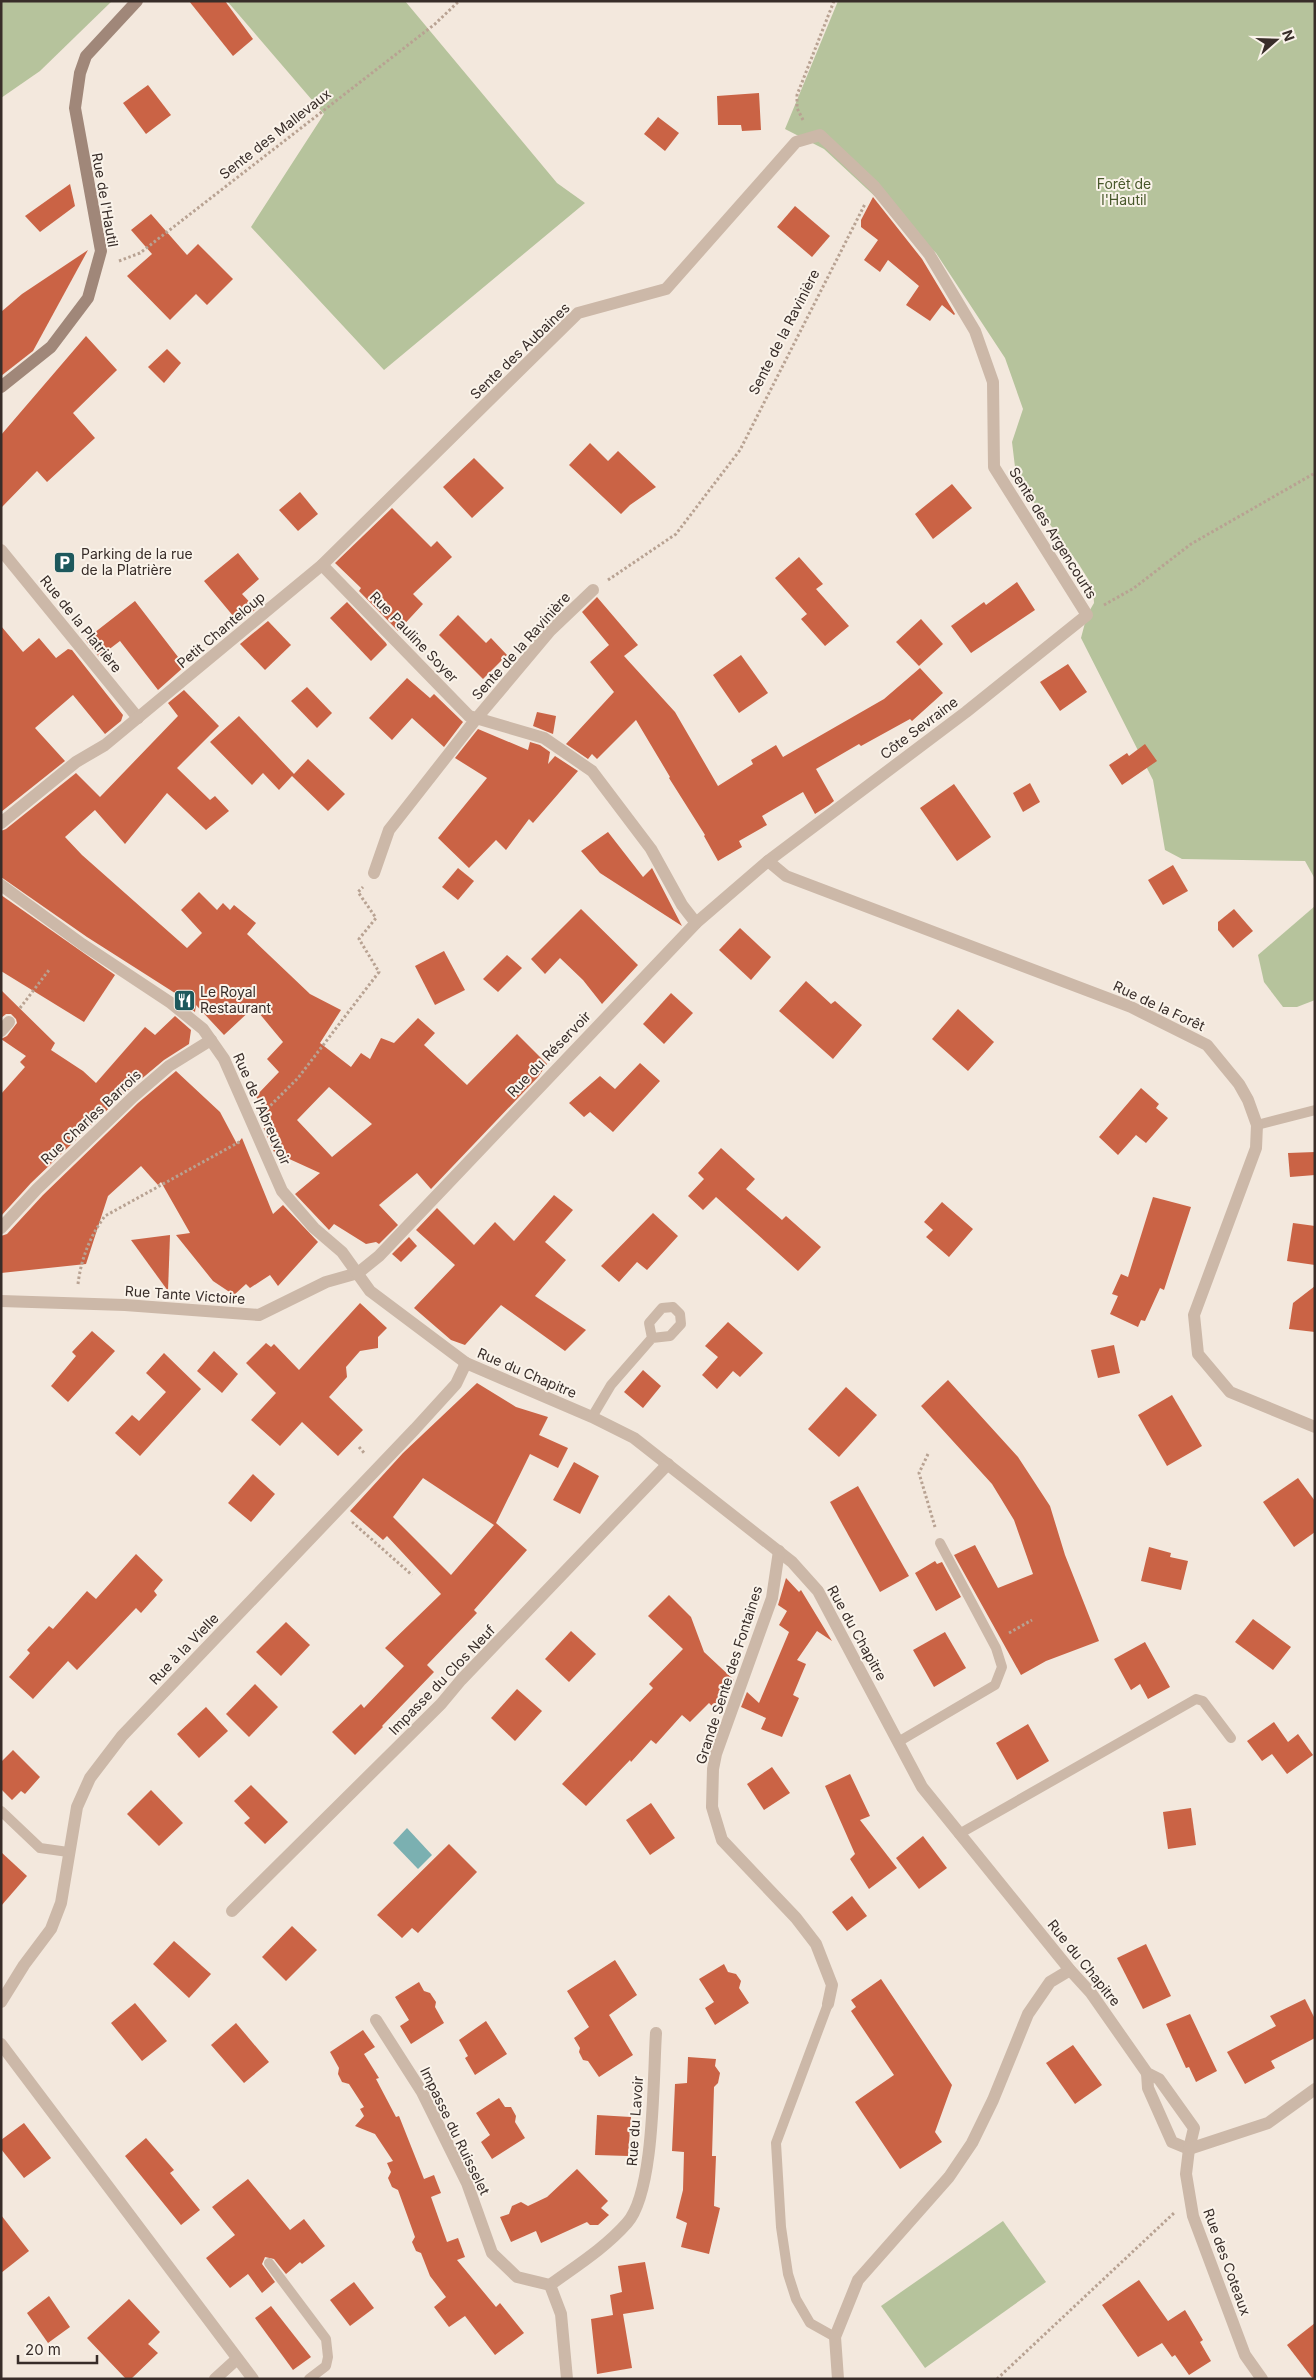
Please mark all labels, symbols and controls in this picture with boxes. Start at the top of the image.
north arrow [1251,15,1301,65]
text: N [1279,27,1298,43]
street label: Sente des Mallevaux [216,85,334,182]
street label: Rue de l'Hautil [89,151,122,248]
park label: Forêt de l'Hautil [1097,175,1151,208]
street label: Sente de la Ravinière [744,266,823,397]
street label: Sente des Aubaines [466,299,573,403]
street label: Sente des Argencourts [1006,464,1101,602]
place label: Parking de la rue de la Platrière [81,545,193,578]
parking icon: Parking de la rue de la Platrière [53,550,77,574]
street label: Rue de la Platrière [37,572,126,676]
street label: Petit Chanteloup [173,588,268,671]
street label: Rue Pauline Soyer [367,588,462,686]
street label: Sente de la Ravinière [468,588,573,703]
street label: Côte Sevraine [877,693,961,762]
street label: Rue de la Forêt [1111,977,1208,1034]
place label: Le Royal Restaurant [200,983,272,1016]
restaurant icon: Le Royal Restaurant [172,988,196,1012]
street label: Rue du Réservoir [503,1007,594,1100]
street label: Rue de l'Abreuvoir [230,1050,295,1167]
street label: Rue Charles Barrois [37,1066,144,1167]
street label: Rue Tante Victoire [124,1282,246,1307]
street label: Rue du Chapitre [475,1344,579,1401]
street label: Rue du Chapitre [824,1582,891,1683]
street label: Grande Sente des Fontaines [692,1583,765,1766]
street label: Rue à la Vielle [145,1609,222,1688]
street label: Impasse du Clos Neuf [385,1621,498,1738]
street label: Rue du Chapitre [1044,1916,1124,2009]
street label: Impasse du Ruisselet [417,2064,494,2198]
street label: Rue du Lavoir [623,2075,646,2167]
street label: Rue des Coteaux [1200,2206,1255,2318]
scale bar [18,2332,96,2364]
text: 20 m [25,2340,61,2359]

